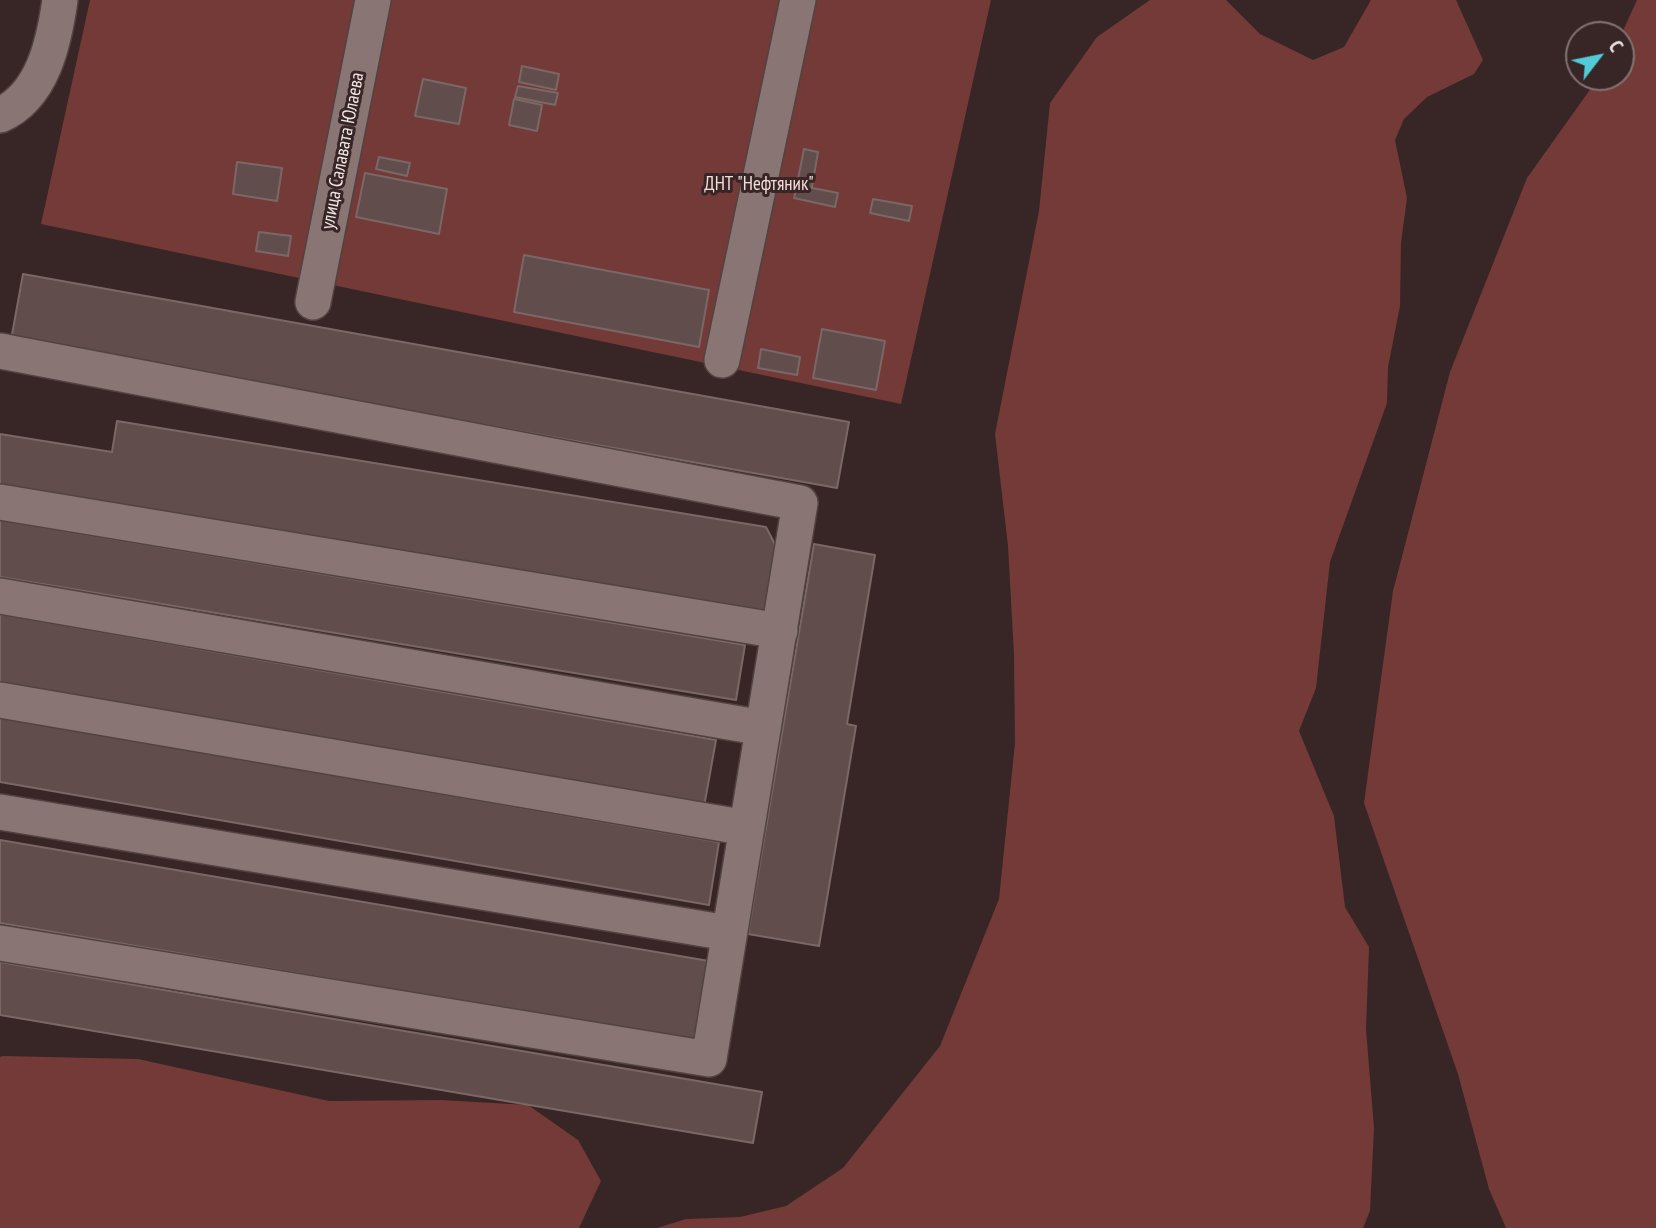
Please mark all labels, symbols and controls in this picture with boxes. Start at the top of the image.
north arrow [1565,21,1635,91]
text: С [1604,36,1629,56]
street label: улица Салавата Юлаева [317,71,369,231]
park label: ДНТ "Нефтяник" [704,174,814,196]

